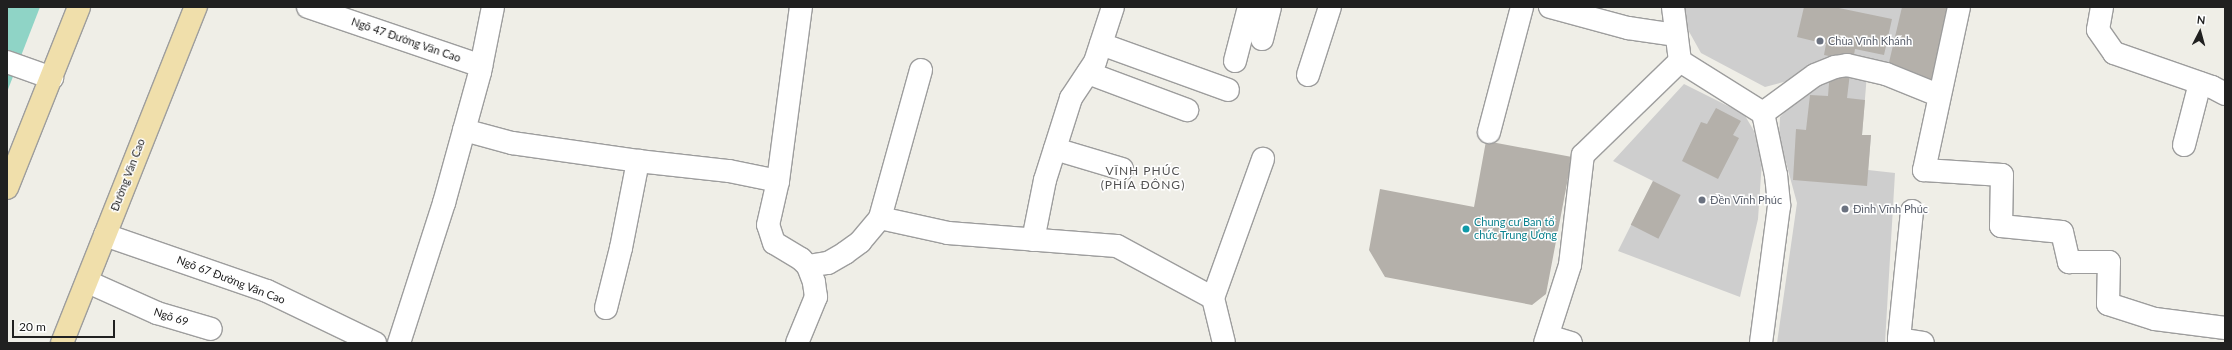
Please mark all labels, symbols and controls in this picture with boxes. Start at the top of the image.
north arrow [2180,12,2220,52]
text: N [2196,13,2206,26]
street label: Ngõ 47 Đường Văn Cao [349,15,463,65]
place label: Chùa Vĩnh Khánh [1828,34,1912,48]
marker: Chùa Vĩnh Khánh [1815,36,1825,46]
street label: Đường Văn Cao [108,137,148,213]
district label: VĨNH PHÚC (PHÍA ĐÔNG) [1100,164,1186,192]
place label: Đền Vĩnh Phúc [1710,193,1783,207]
marker: Đền Vĩnh Phúc [1697,195,1707,205]
place label: Đình Vĩnh Phúc [1853,202,1929,216]
marker: Đình Vĩnh Phúc [1840,204,1850,214]
place label: Chung cư Ban tổ chức Trung Ương [1474,216,1557,242]
marker: Chung cư Ban tổ chức Trung Ương [1461,224,1471,234]
street label: Ngõ 67 Đường Văn Cao [175,253,287,307]
street label: Ngõ 69 [152,305,190,329]
scale bar [14,312,117,338]
text: 20 m [19,319,46,334]

